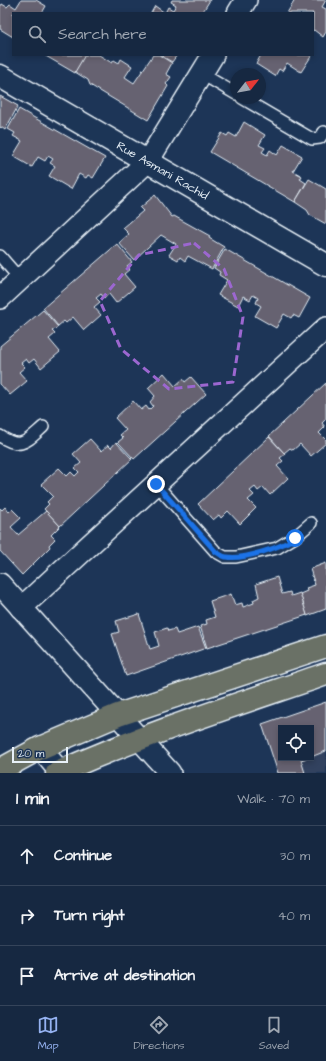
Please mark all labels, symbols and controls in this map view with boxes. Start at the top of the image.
search box [12,12,314,56]
icon: search [26,23,48,45]
text: Search here [58,24,147,45]
north arrow [230,68,266,104]
street label: Rue Asmani Rachid [113,137,212,204]
route end [147,475,165,493]
route start [286,529,304,547]
map controls [278,725,314,761]
button: locate [278,725,314,761]
scale bar [12,745,68,764]
text: 20 m [18,746,44,761]
text: 1 min [16,787,49,811]
text: Walk · 70 m [237,790,310,808]
icon: ahead [16,845,38,867]
text: Continue [54,845,112,866]
text: 30 m [280,847,310,865]
icon: right [16,905,38,927]
text: Turn right [54,905,125,926]
text: 40 m [278,907,310,925]
icon: arrive [16,965,38,987]
text: Arrive at destination [54,965,195,986]
tab: Map [37,1014,59,1053]
tab: Directions [133,1014,185,1053]
tab: Saved [259,1014,289,1053]

